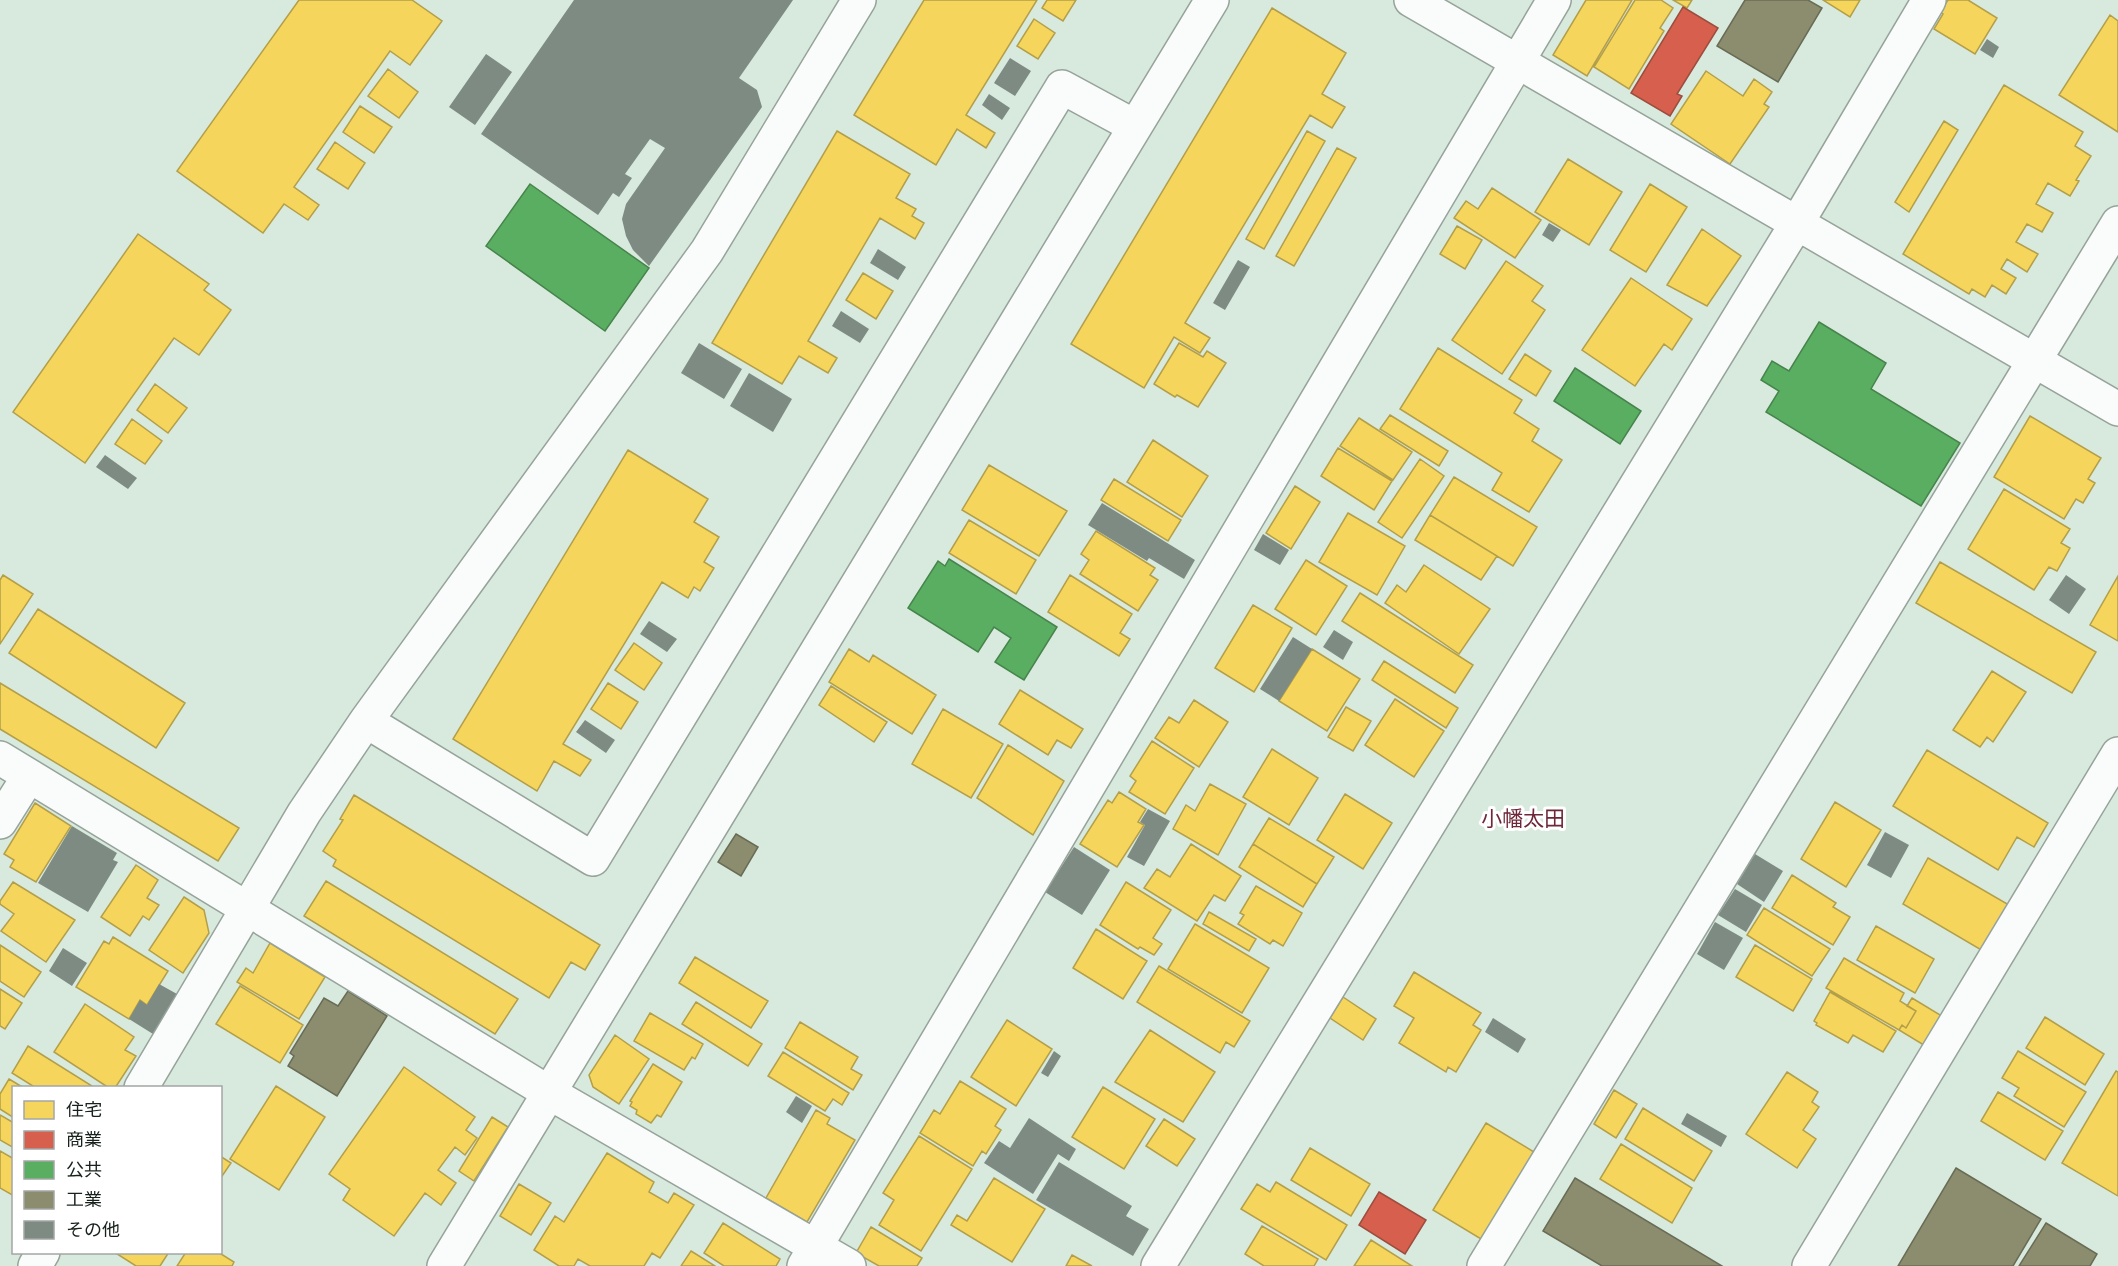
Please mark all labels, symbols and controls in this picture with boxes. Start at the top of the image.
district label: 小幡太田 [1481,806,1565,831]
legend [12,1086,222,1254]
text: 住宅 [66,1099,102,1120]
text: 商業 [66,1129,102,1150]
text: 公共 [66,1159,102,1180]
text: 工業 [66,1189,102,1210]
text: その他 [66,1219,120,1240]

